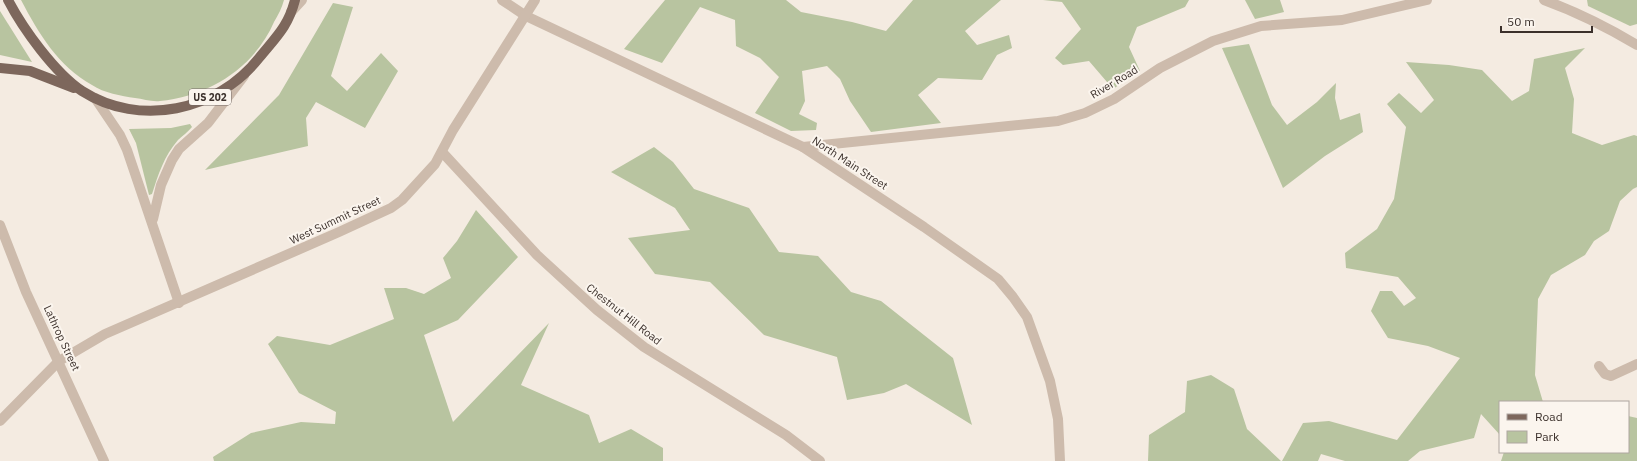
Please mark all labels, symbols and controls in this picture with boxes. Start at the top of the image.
scale bar [1501,8,1592,34]
text: 50 m [1507,14,1535,29]
street label: River Road [1088,62,1140,102]
road number: US 202 [189,89,231,105]
street label: North Main Street [810,133,891,193]
street label: West Summit Street [287,193,383,247]
street label: Chestnut Hill Road [584,280,664,348]
street label: Lathrop Street [41,303,83,373]
legend [1499,401,1629,453]
text: Road [1535,409,1563,424]
text: Park [1535,429,1560,444]

